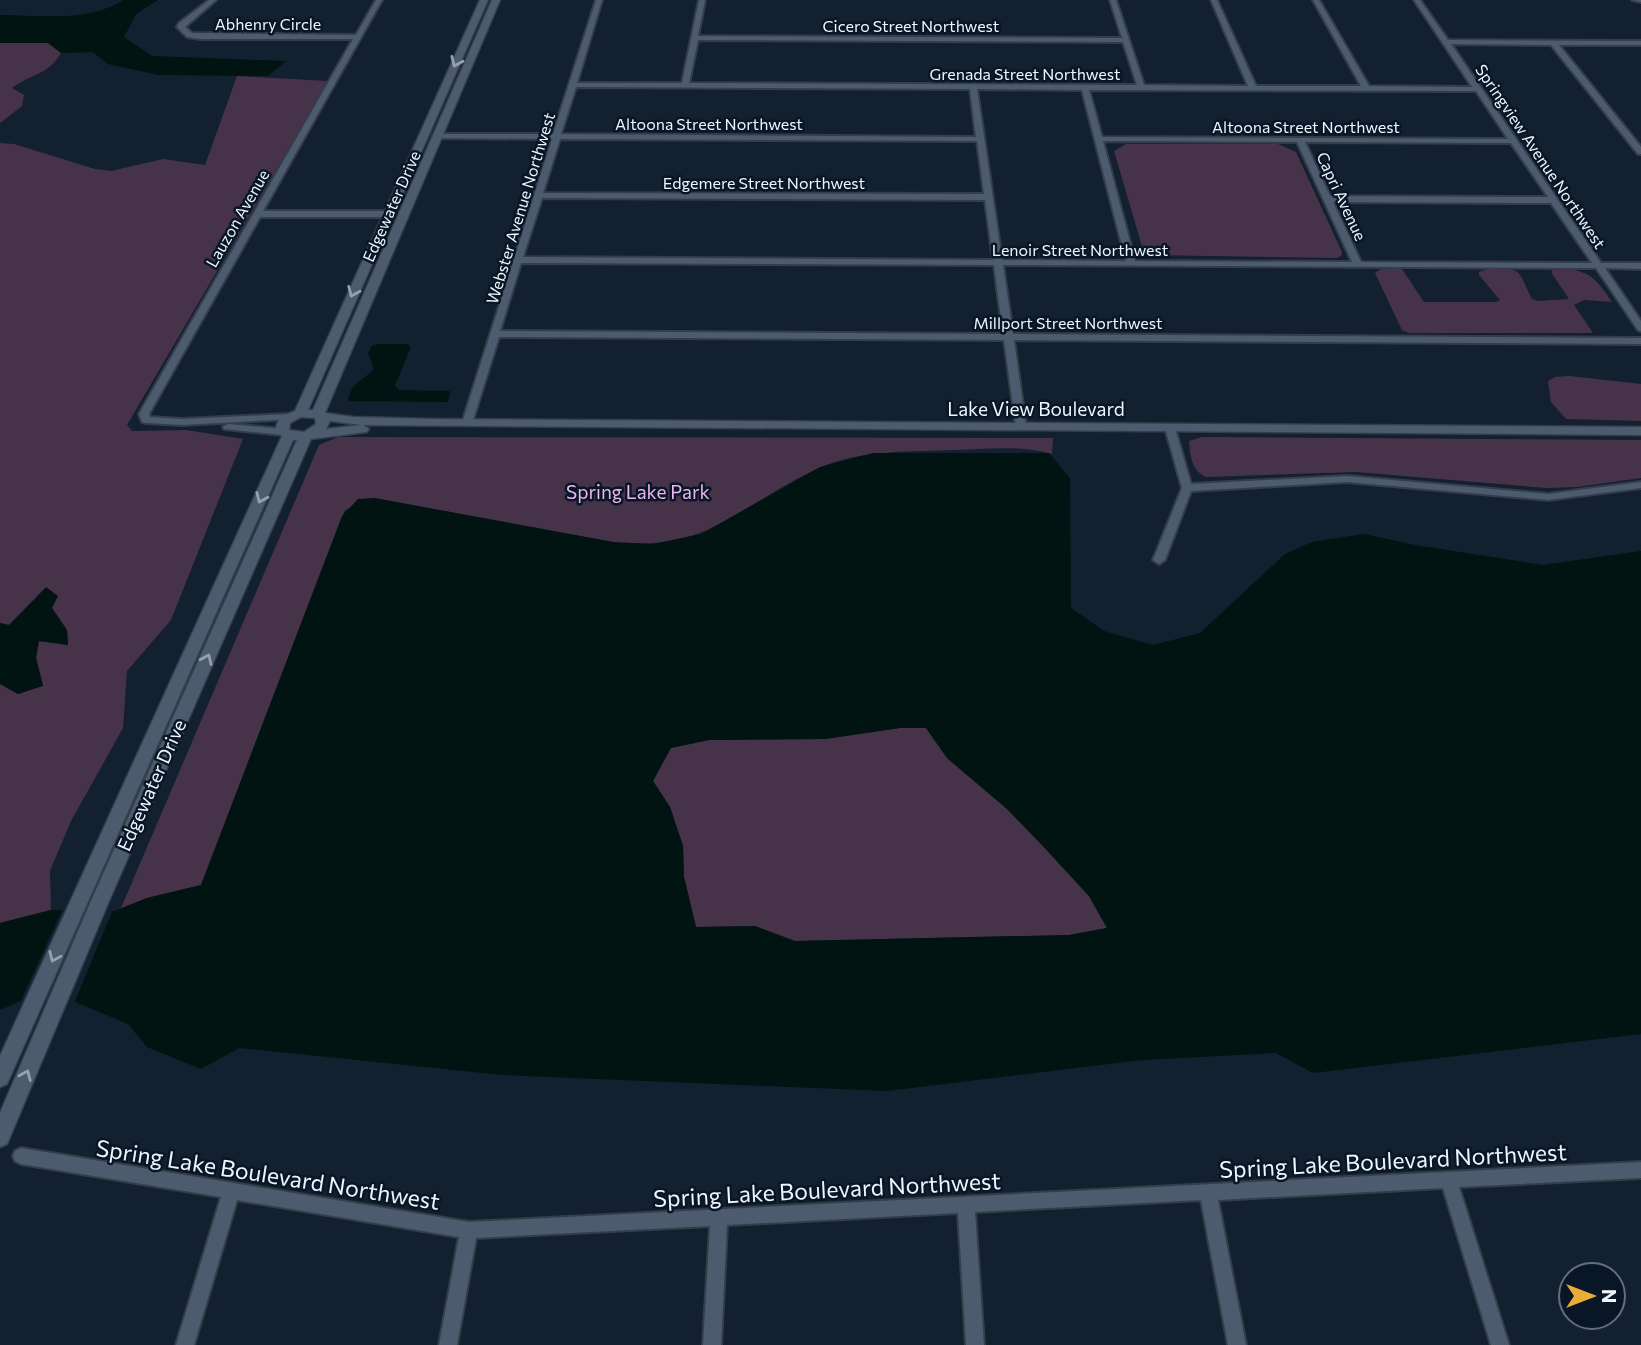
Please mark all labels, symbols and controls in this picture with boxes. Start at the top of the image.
street label: Abhenry Circle [215,14,321,33]
street label: Cicero Street Northwest [823,16,1000,35]
one-way arrow [450,55,464,67]
street label: Springview Avenue Northwest [1472,60,1610,252]
street label: Grenada Street Northwest [929,64,1121,83]
street label: Webster Avenue Northwest [482,110,558,306]
street label: Altoona Street Northwest [615,114,803,133]
street label: Altoona Street Northwest [1212,117,1400,136]
street label: Edgewater Drive [358,148,424,264]
street label: Capri Avenue [1313,149,1371,243]
street label: Lauzon Avenue [201,166,273,270]
street label: Edgemere Street Northwest [663,173,866,192]
street label: Lenoir Street Northwest [992,240,1169,259]
one-way arrow [347,285,361,297]
street label: Millport Street Northwest [973,313,1163,332]
street label: Lake View Boulevard [947,397,1125,420]
park label: Spring Lake Park [566,480,710,503]
one-way arrow [255,491,269,503]
one-way arrow [199,654,213,666]
street label: Edgewater Drive [112,716,190,854]
one-way arrow [48,950,62,963]
one-way arrow [18,1070,32,1082]
street label: Spring Lake Boulevard Northwest [94,1133,442,1215]
street label: Spring Lake Boulevard Northwest [1219,1137,1567,1183]
street label: Spring Lake Boulevard Northwest [653,1166,1001,1212]
north arrow [1557,1261,1627,1331]
text: N [1598,1289,1621,1303]

